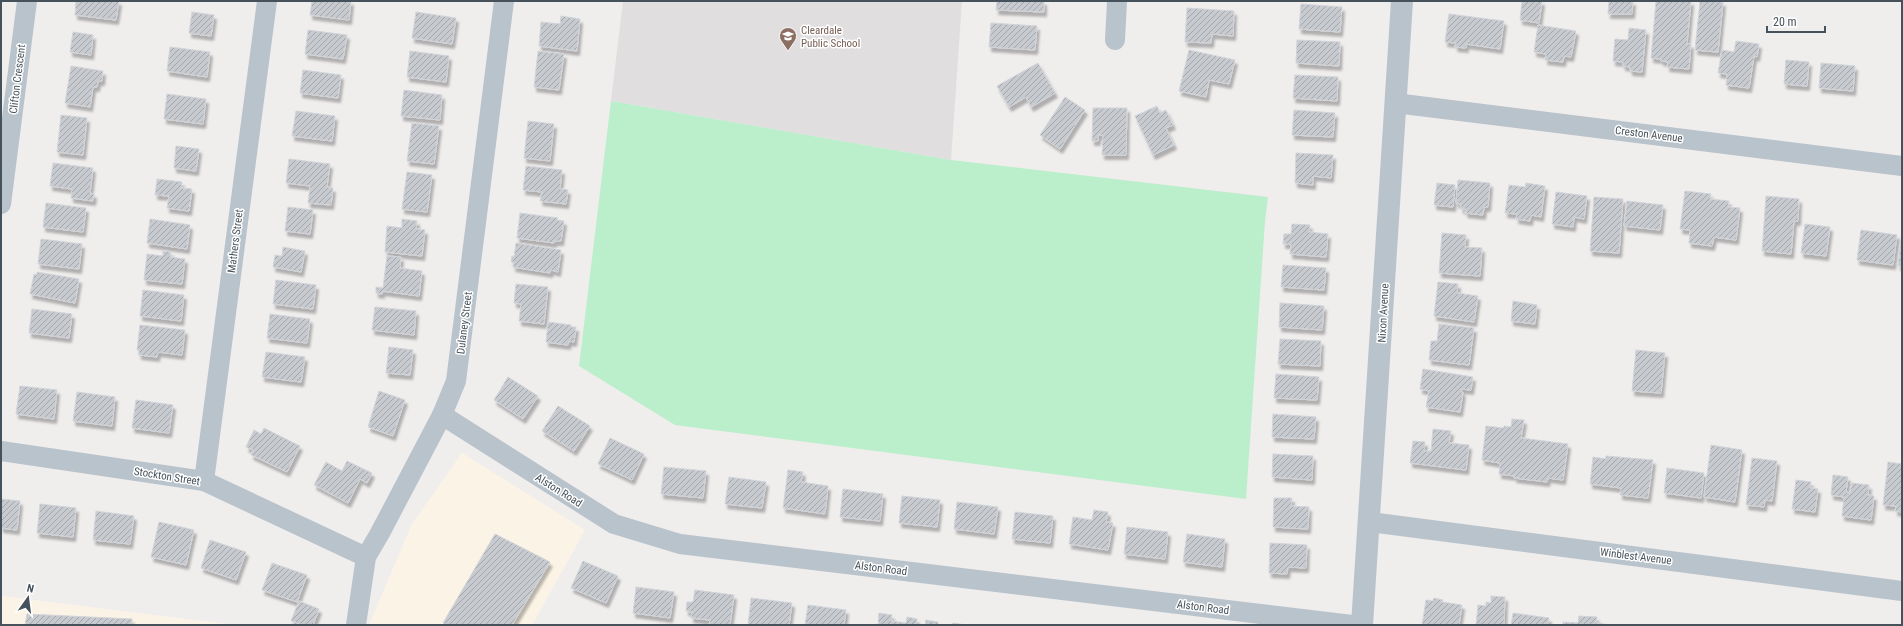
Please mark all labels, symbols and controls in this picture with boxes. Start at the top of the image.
scale bar [1767,8,1825,34]
text: 20 m [1773,15,1797,29]
place label: Cleardale Public School [801,24,860,50]
school or university icon: Cleardale Public School [778,26,798,51]
street label: Clifton Crescent [7,44,28,114]
street label: Creston Avenue [1614,124,1683,145]
street label: Mathers Street [225,209,246,274]
street label: Nixon Avenue [1375,283,1392,343]
street label: Dulaney Street [454,291,475,355]
street label: Stockton Street [133,465,201,488]
street label: Alston Road [533,471,584,510]
street label: Winblest Avenue [1600,546,1672,567]
street label: Alston Road [854,559,908,578]
north arrow [8,578,48,618]
text: N [25,582,35,596]
street label: Alston Road [1176,598,1230,617]

